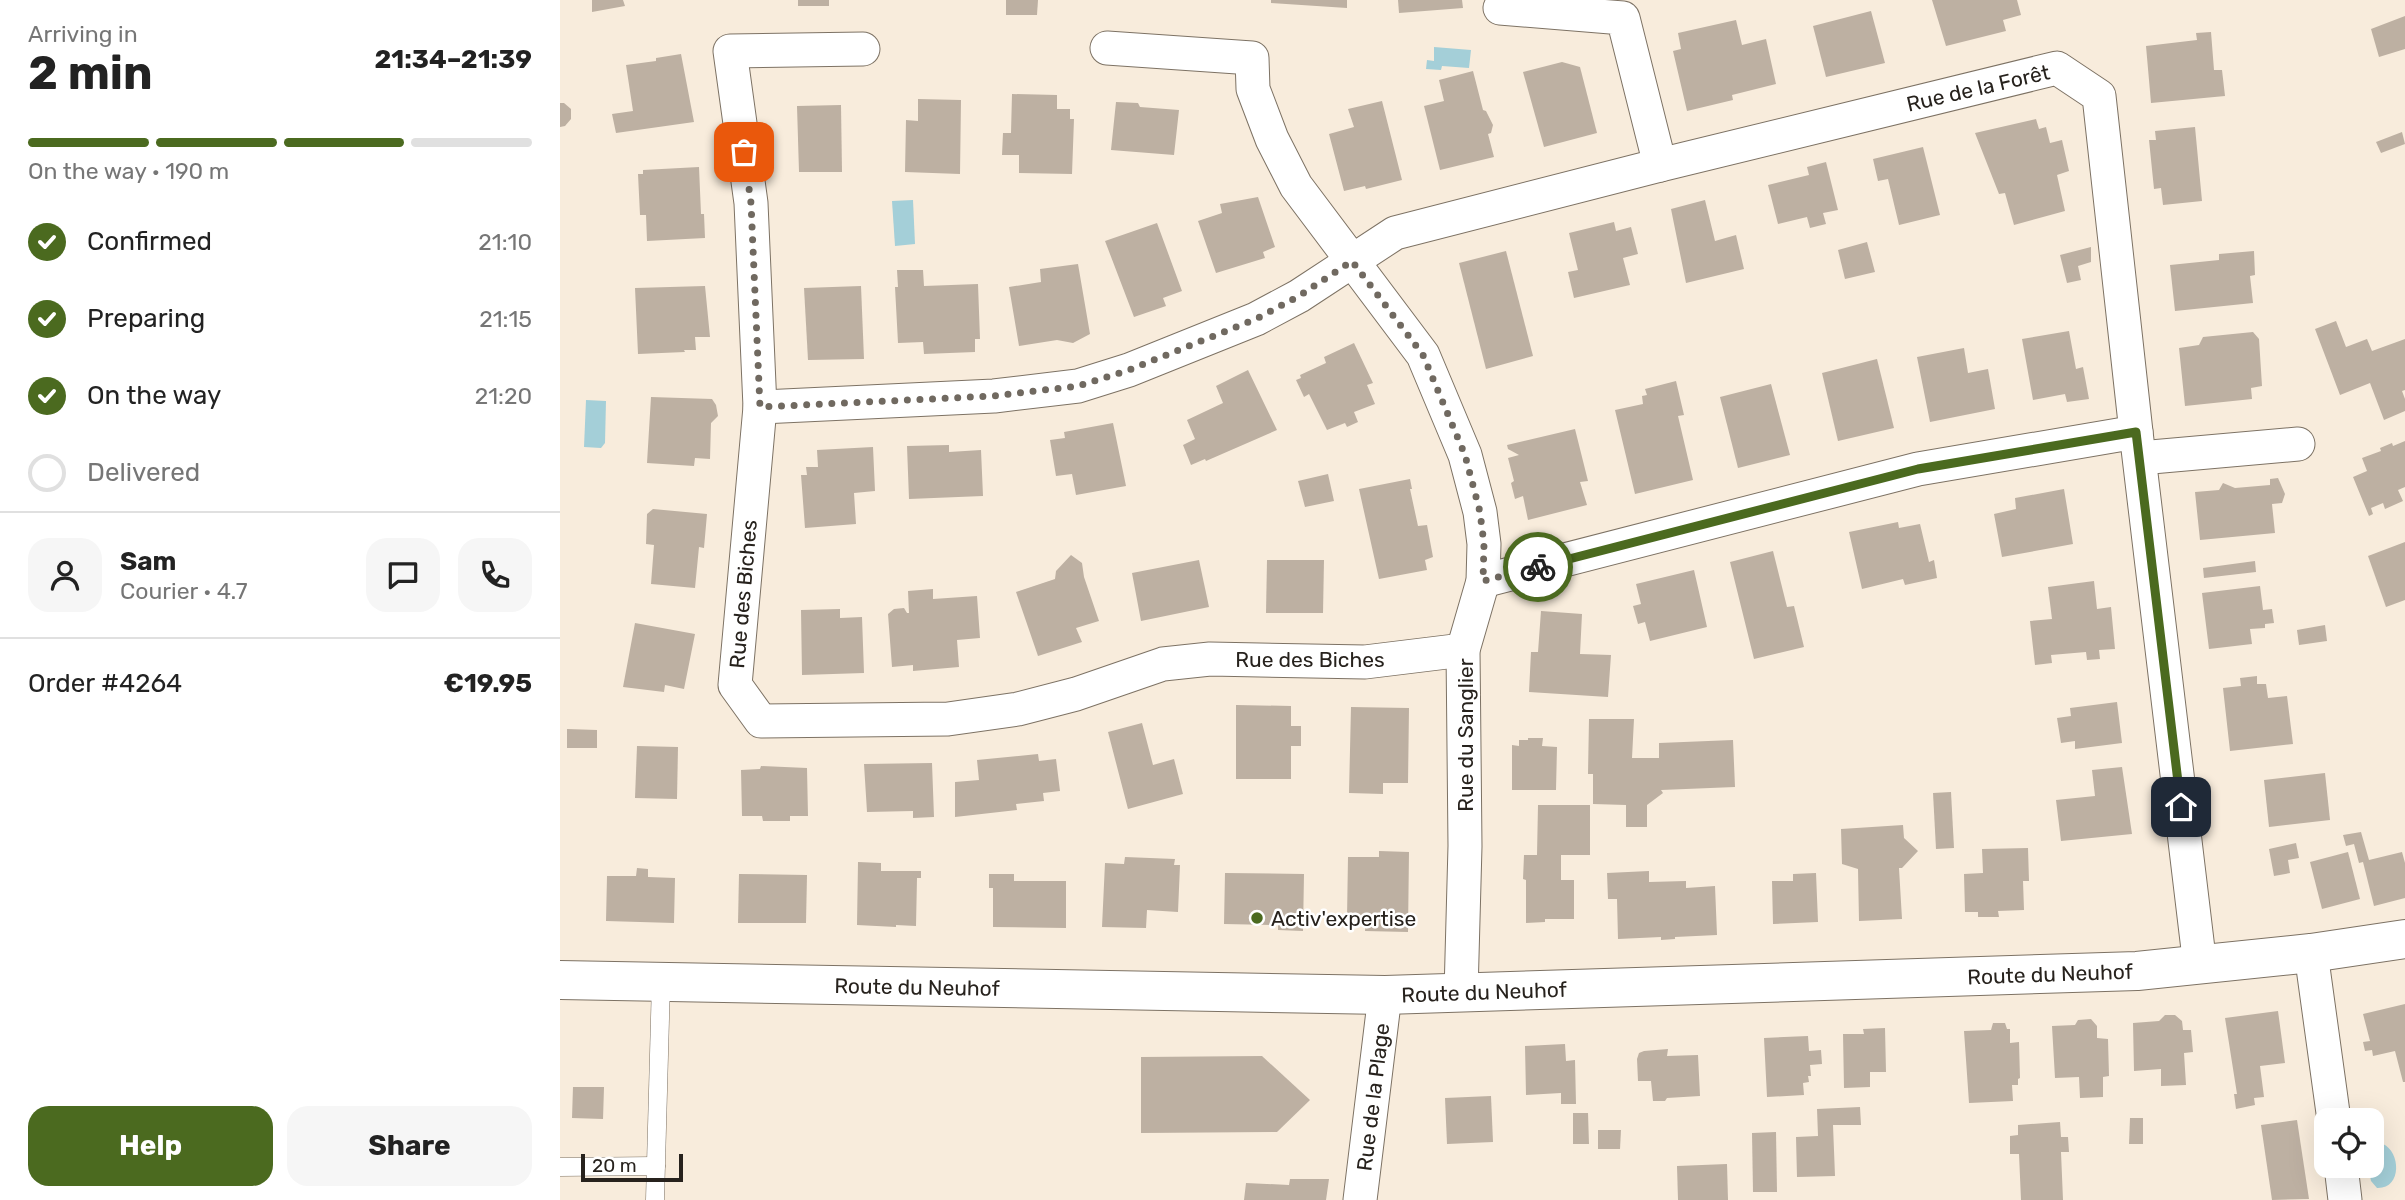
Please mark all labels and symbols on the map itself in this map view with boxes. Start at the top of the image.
street label: Rue de la Forêt [1904,59,2052,117]
pin [714,122,774,182]
street label: Rue des Biches [724,519,762,669]
courier [1503,532,1573,602]
street label: Rue des Biches [1235,647,1385,672]
street label: Rue du Sanglier [1453,658,1478,812]
pin [2151,777,2211,837]
place label: Activ'expertise [1271,906,1416,931]
marker: Activ'expertise [1249,910,1265,926]
street label: Route du Neuhof [1967,959,2133,989]
street label: Route du Neuhof [834,973,1000,1001]
street label: Route du Neuhof [1401,977,1567,1007]
street label: Rue de la Plage [1352,1022,1394,1172]
scale bar [581,1151,682,1183]

